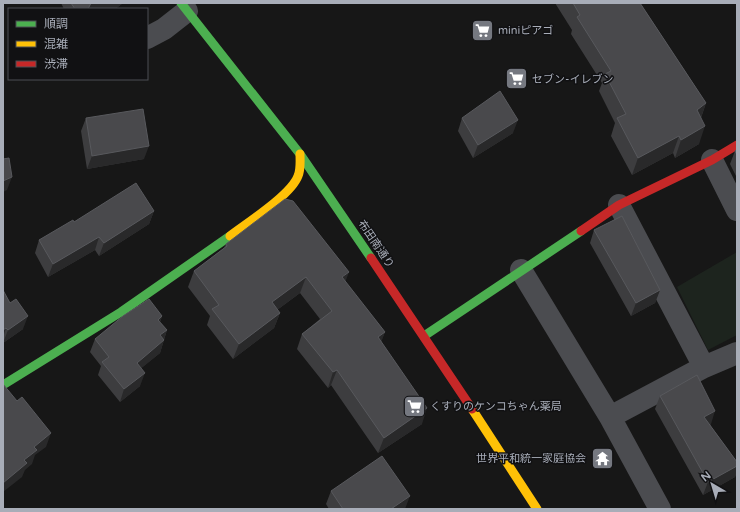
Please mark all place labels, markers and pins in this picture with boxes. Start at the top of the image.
supermarket icon: miniピアゴ [469,17,495,43]
place label: miniピアゴ [498,24,553,37]
supermarket icon: セブン-イレブン [503,66,529,92]
place label: セブン-イレブン [532,73,614,86]
supermarket icon: くすりのケンコちゃん薬局 [401,393,427,419]
place label: くすりのケンコちゃん薬局 [430,400,562,413]
temple icon: 世界平和統一家庭協会 [589,445,615,471]
place label: 世界平和統一家庭協会 [476,452,586,465]

